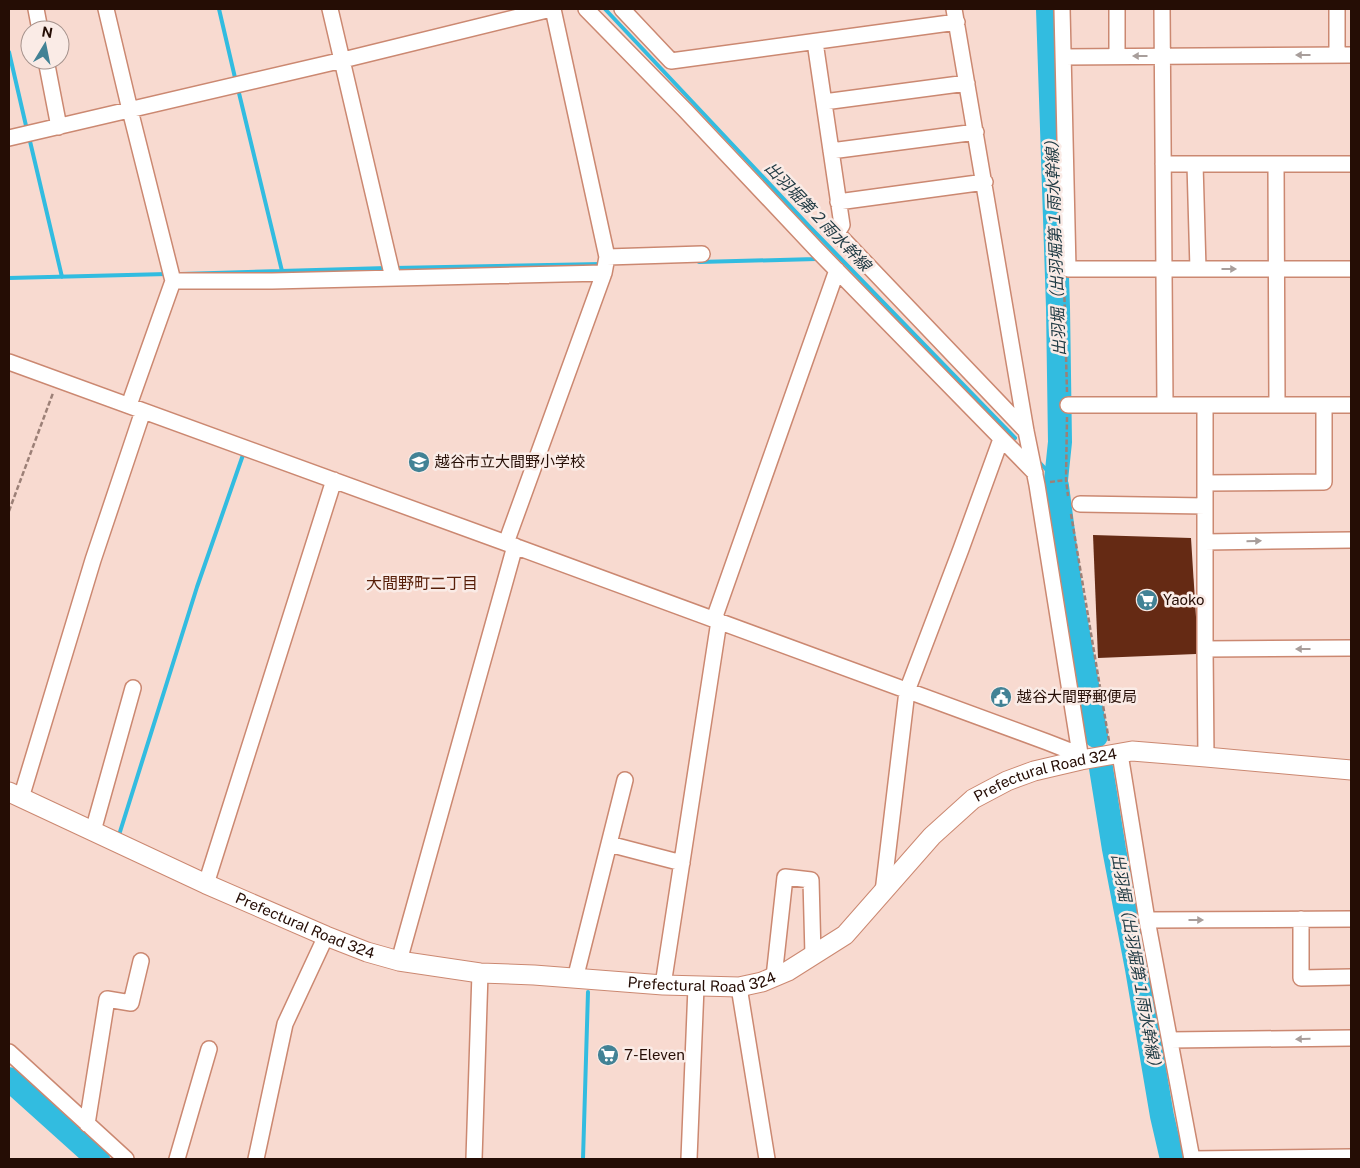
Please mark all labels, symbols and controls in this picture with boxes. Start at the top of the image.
north arrow [20,20,70,70]
text: N [40,23,54,41]
one-way arrow [1294,51,1310,59]
one-way arrow [1132,52,1148,60]
water label: 出羽堀（出羽堀第１雨水幹線） [1042,132,1069,356]
water label: 出羽堀第２雨水幹線 [761,158,876,276]
one-way arrow [1221,265,1237,273]
school or university icon: 越谷市立大間野小学校 [407,450,431,474]
place label: 越谷市立大間野小学校 [434,453,585,470]
one-way arrow [1246,537,1262,545]
district label: 大間野町二丁目 [366,574,478,593]
supermarket icon: Yaoko [1135,588,1159,612]
place label: Yaoko [1163,591,1204,608]
one-way arrow [1294,645,1310,653]
public building icon: 越谷大間野郵便局 [989,685,1013,709]
place label: 越谷大間野郵便局 [1016,688,1137,705]
street label: Prefectural Road 324 [971,745,1118,805]
water label: 出羽堀（出羽堀第１雨水幹線） [1108,852,1165,1076]
street label: Prefectural Road 324 [233,889,377,962]
one-way arrow [1188,916,1204,924]
street label: Prefectural Road 324 [627,968,778,995]
one-way arrow [1294,1035,1310,1043]
supermarket icon: 7-Eleven [596,1043,620,1067]
place label: 7-Eleven [624,1046,685,1063]

